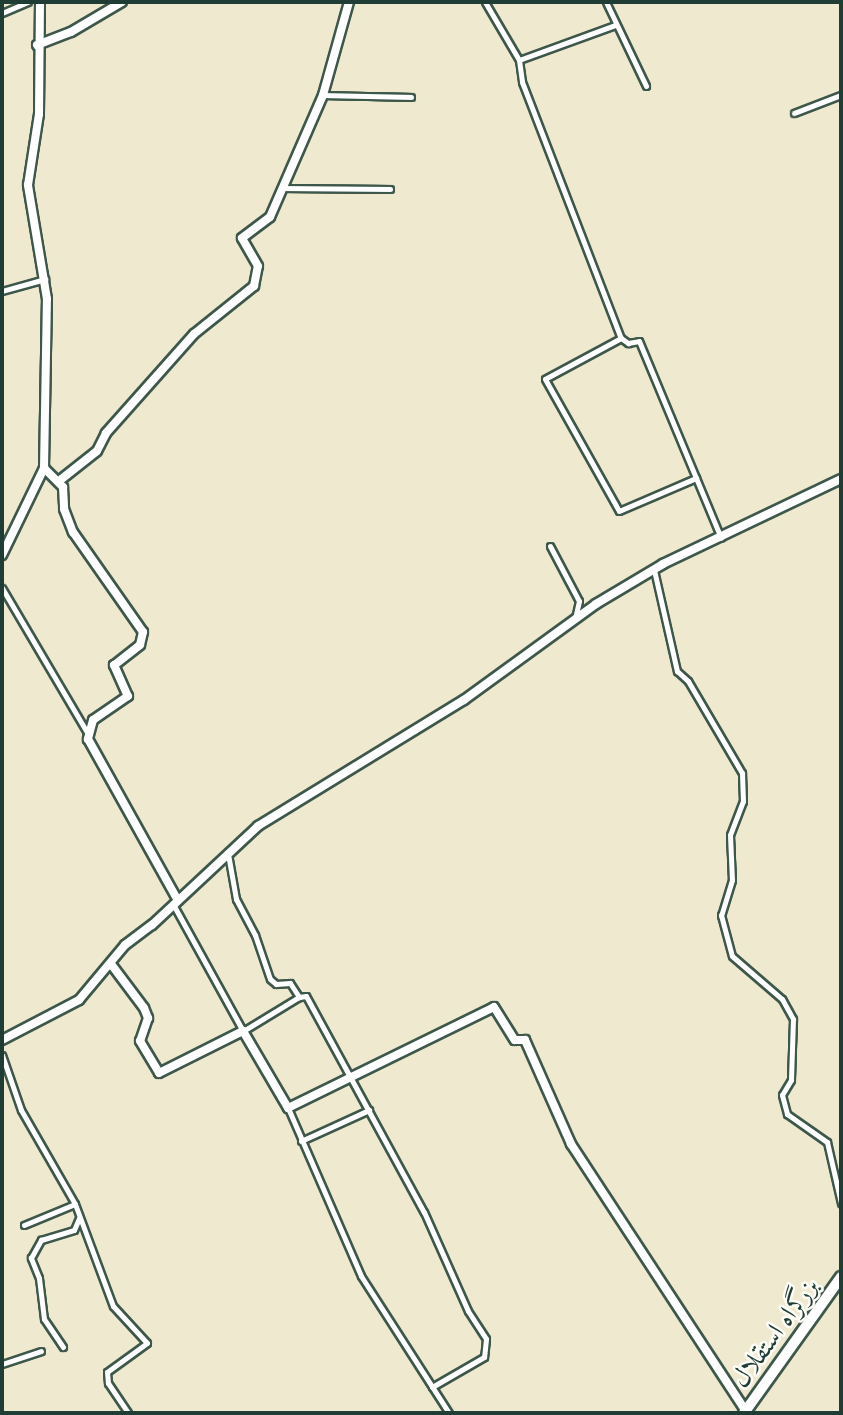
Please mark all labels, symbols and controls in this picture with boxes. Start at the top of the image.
street label: بزرگراه استقلال [724,1271,824,1393]

